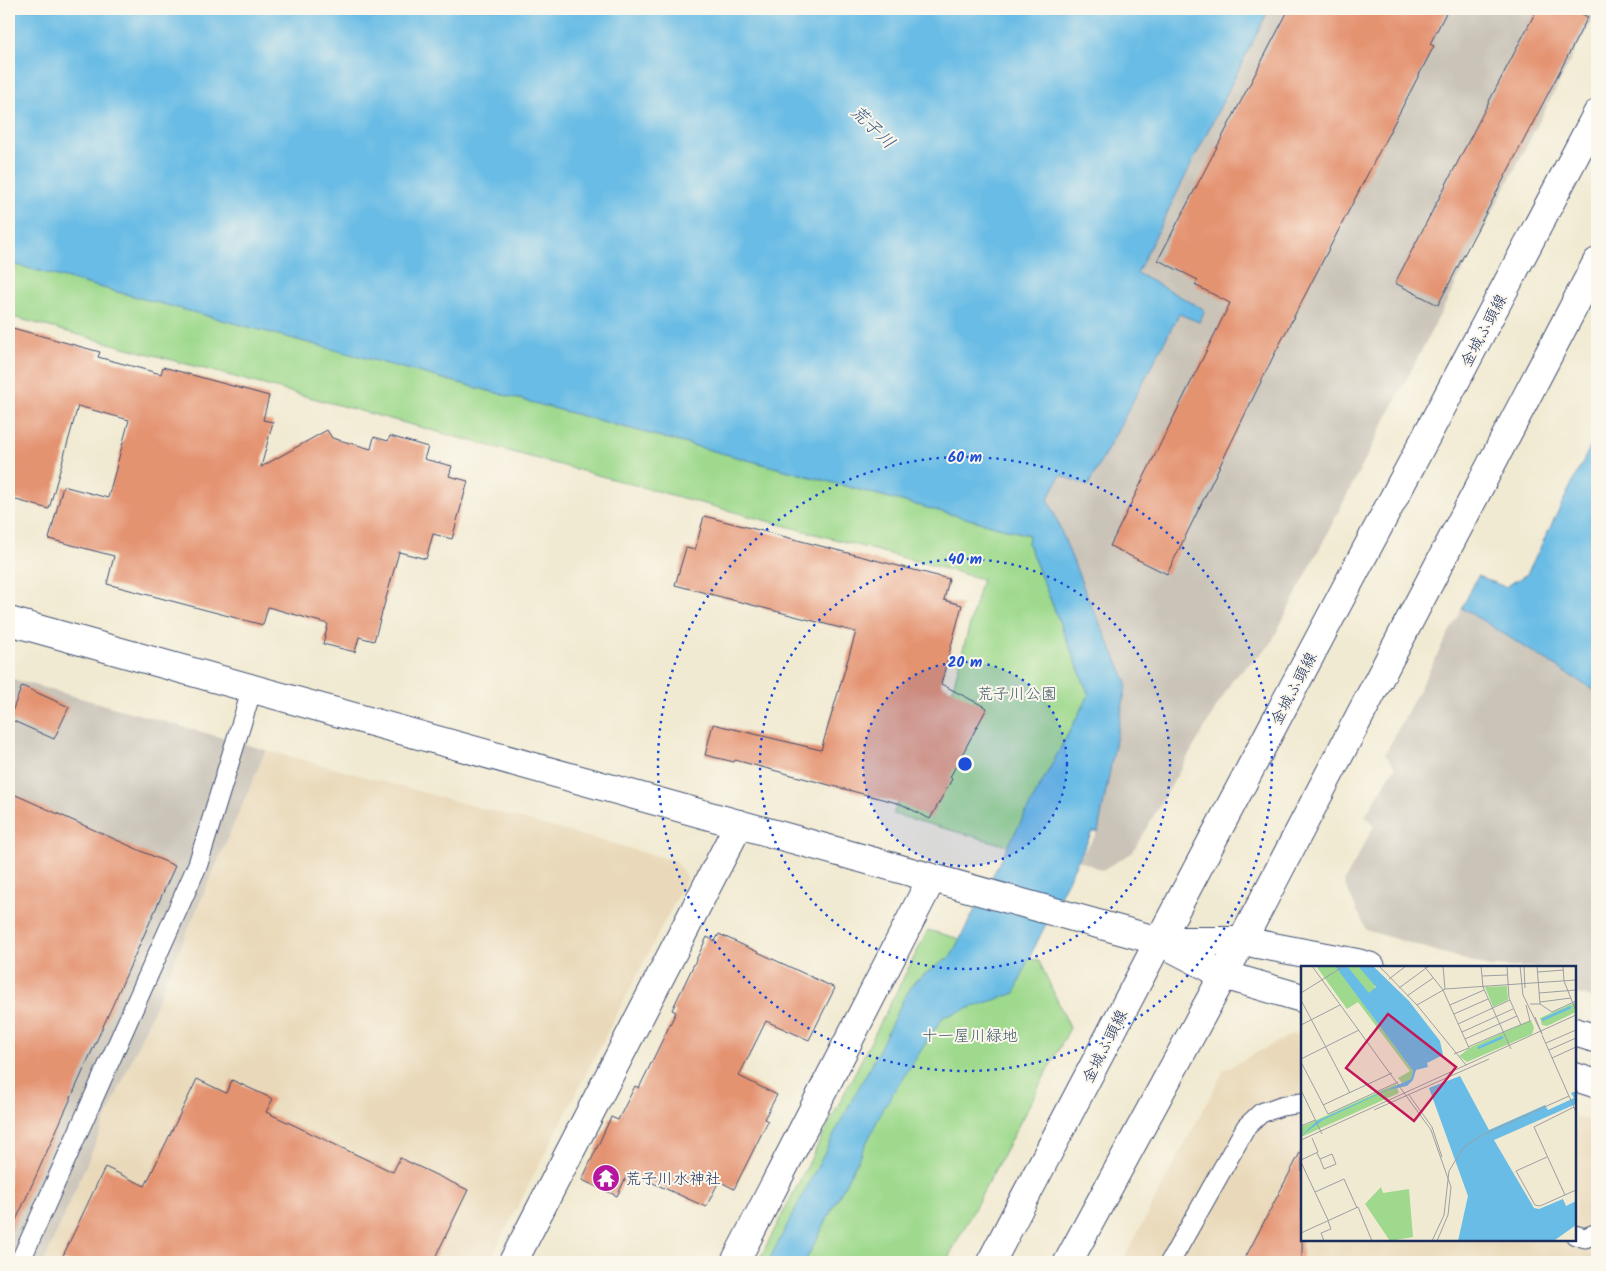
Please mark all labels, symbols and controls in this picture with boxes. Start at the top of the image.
water label: 荒子川 [842,99,901,157]
street label: 金城ふ頭線 [1455,290,1514,372]
text: 60 m [948,446,982,470]
text: 40 m [948,548,982,572]
street label: 金城ふ頭線 [1265,648,1324,730]
text: 20 m [948,651,982,675]
park label: 荒子川公園 [977,682,1057,707]
centre of rings [956,755,974,773]
inset map [1301,966,1576,1241]
street label: 金城ふ頭線 [1076,1005,1135,1088]
park label: 十一屋川緑地 [922,1024,1018,1049]
temple icon: 荒子川水神社 [591,1163,621,1193]
place label: 荒子川水神社 [625,1167,721,1192]

